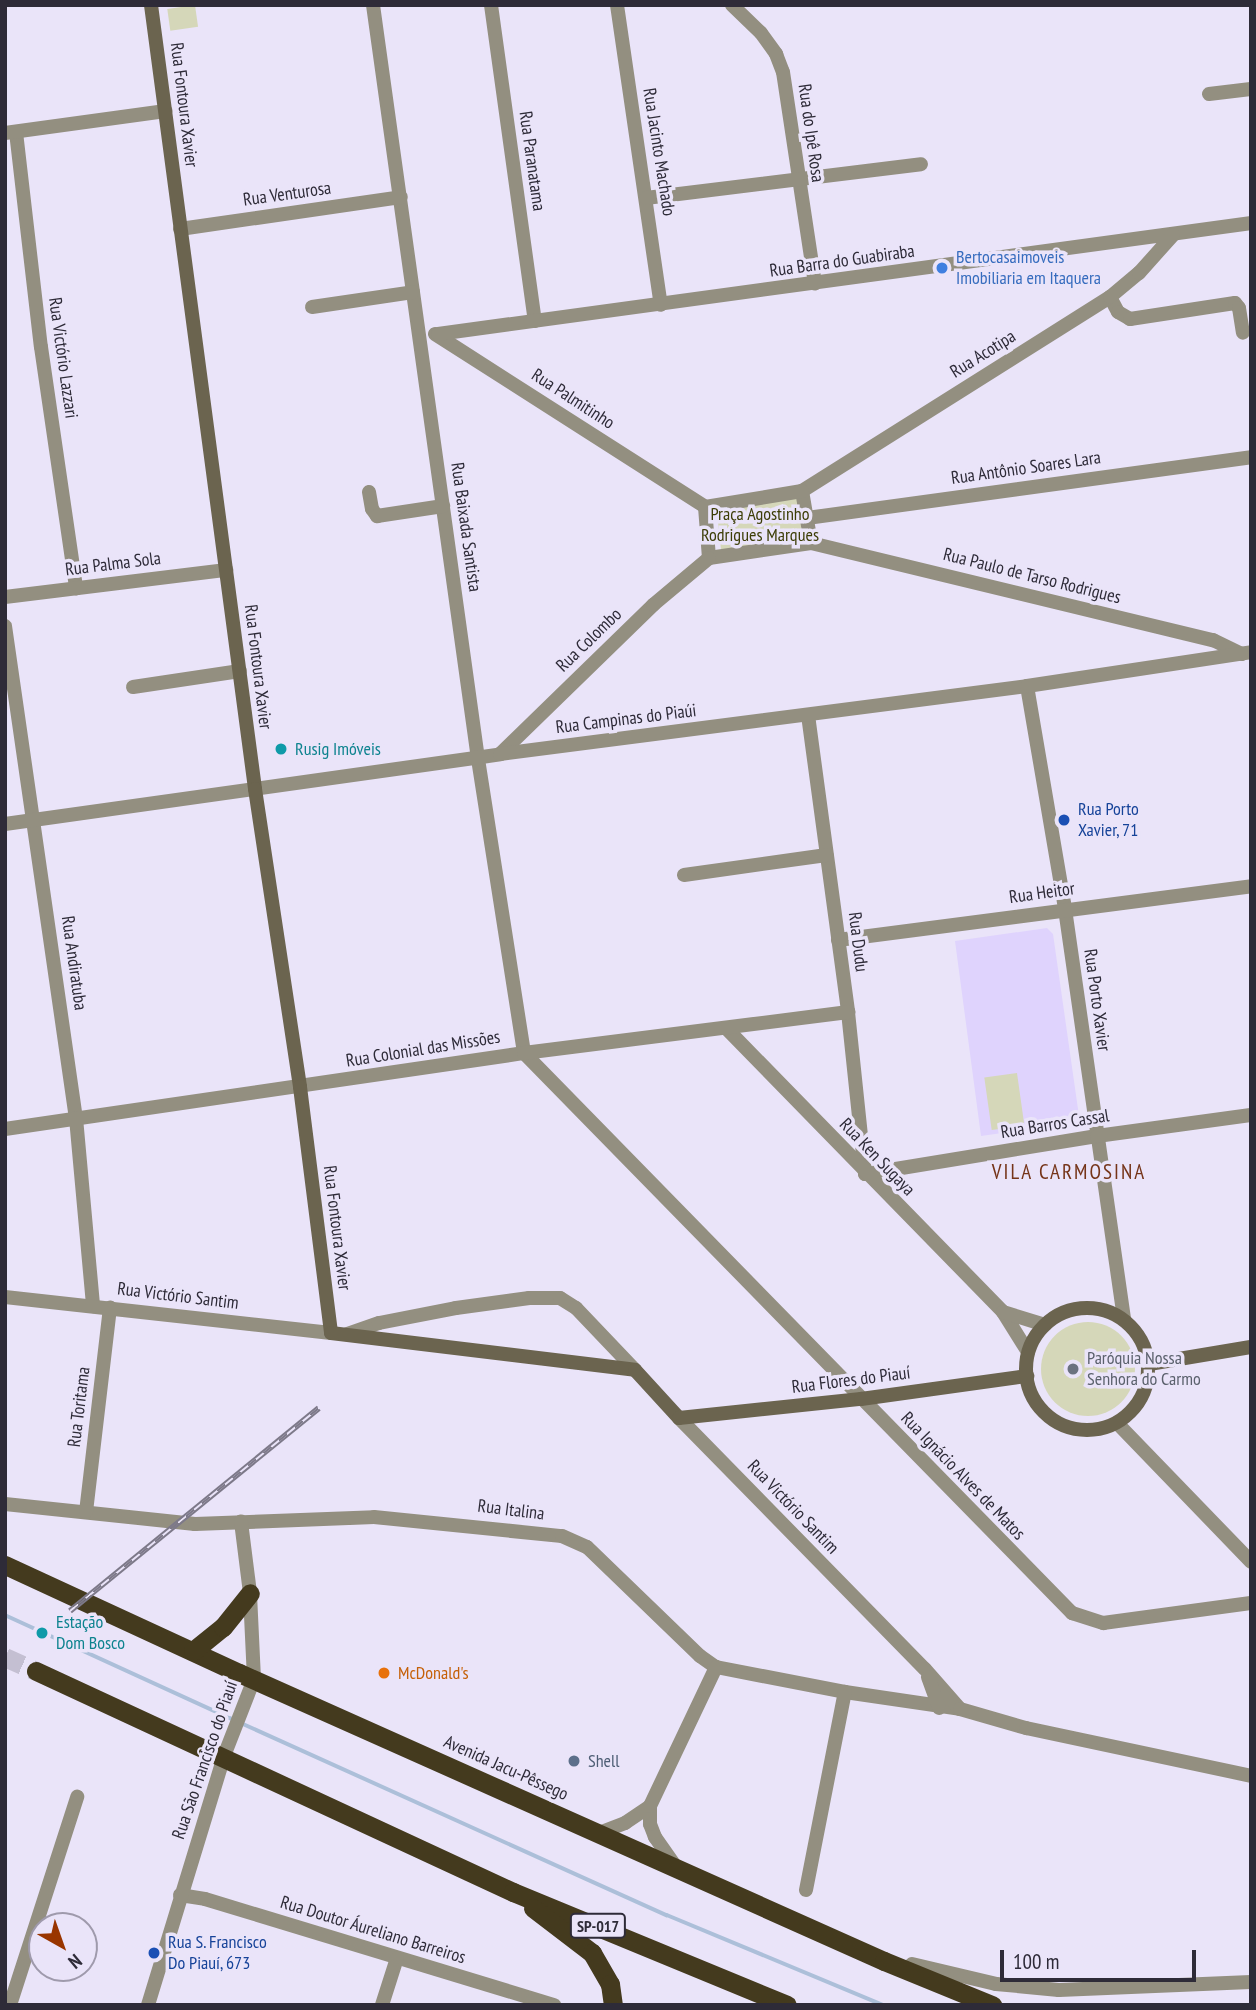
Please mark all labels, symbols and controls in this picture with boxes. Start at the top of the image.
street label: Rua Fontoura Xavier [166,41,202,169]
street label: Rua do Ipê Rosa [793,82,829,184]
street label: Rua Jacinto Machado [638,86,680,218]
street label: Rua Paranatama [514,110,550,212]
street label: Rua Venturosa [241,177,333,211]
street label: Rua Barra do Guabiraba [768,240,916,282]
place label: Bertocasaimoveis Imobiliaria em Itaquera [956,247,1101,290]
marker: Bertocasaimoveis Imobiliaria em Itaquera [934,260,950,276]
street label: Rua Victório Lazzari [44,296,82,420]
street label: Rua Acotipa [946,325,1020,383]
street label: Rua Palmitinho [527,364,619,434]
street label: Rua Antônio Soares Lara [950,447,1102,489]
street label: Rua Baixada Santista [446,461,486,593]
park label: Praça Agostinho Rodrigues Marques [701,504,819,546]
street label: Rua Paulo de Tarso Rodrigues [941,543,1123,609]
street label: Rua Palma Sola [64,547,162,581]
street label: Rua Fontoura Xavier [240,603,276,731]
street label: Rua Colombo [552,604,626,676]
street label: Rua Campinas do Piaúi [554,700,698,738]
place label: Rusig Imóveis [295,738,381,760]
marker: Rusig Imóveis [273,741,289,757]
place label: Rua Porto Xavier, 71 [1078,799,1140,842]
marker: Rua Porto Xavier, 71 [1056,812,1072,828]
street label: Rua Heitor [1008,878,1076,908]
street label: Rua Dudu [844,911,872,973]
street label: Rua Andiratuba [57,914,91,1012]
street label: Rua Porto Xavier [1079,947,1115,1053]
street label: Rua Colonial das Missões [344,1026,502,1072]
street label: Rua Barros Cassal [999,1105,1111,1143]
street label: Rua Ken Sugaya [835,1114,919,1200]
district label: VILA CARMOSINA [993,1159,1145,1185]
street label: Rua Fontoura Xavier [319,1164,355,1292]
street label: Rua Victório Santim [116,1278,240,1314]
place label: Paróquia Nossa Senhora do Carmo [1087,1348,1201,1390]
marker: Paróquia Nossa Senhora do Carmo [1065,1361,1081,1377]
street label: Rua Flores do Piauí [790,1362,912,1398]
street label: Rua Toritama [63,1365,95,1449]
street label: Rua Ignácio Alves de Matos [896,1407,1030,1545]
street label: Rua Victório Santim [743,1455,843,1559]
street label: Rua Italina [476,1495,546,1525]
place label: Estação Dom Bosco [56,1612,125,1654]
marker: Estação Dom Bosco [34,1625,50,1641]
place label: McDonald's [398,1662,469,1684]
marker: McDonald's [376,1665,392,1681]
street label: Rua São Francisco do Piauí [168,1678,242,1842]
street label: Avenida Jacu-Pêssego [440,1731,572,1805]
place label: Shell [588,1750,619,1772]
marker: Shell [566,1753,582,1769]
street label: Rua Doutor Áureliano Barreiros [278,1891,468,1969]
north arrow [28,1912,98,1982]
road number: SP-017 [568,1914,628,1938]
place label: Rua S. Francisco Do Piauí, 673 [168,1932,268,1974]
scale bar [1004,1937,1200,1981]
marker: Rua S. Francisco Do Piauí, 673 [146,1945,162,1961]
text: 100 m [1013,1948,1059,1975]
text: N [64,1949,87,1974]

